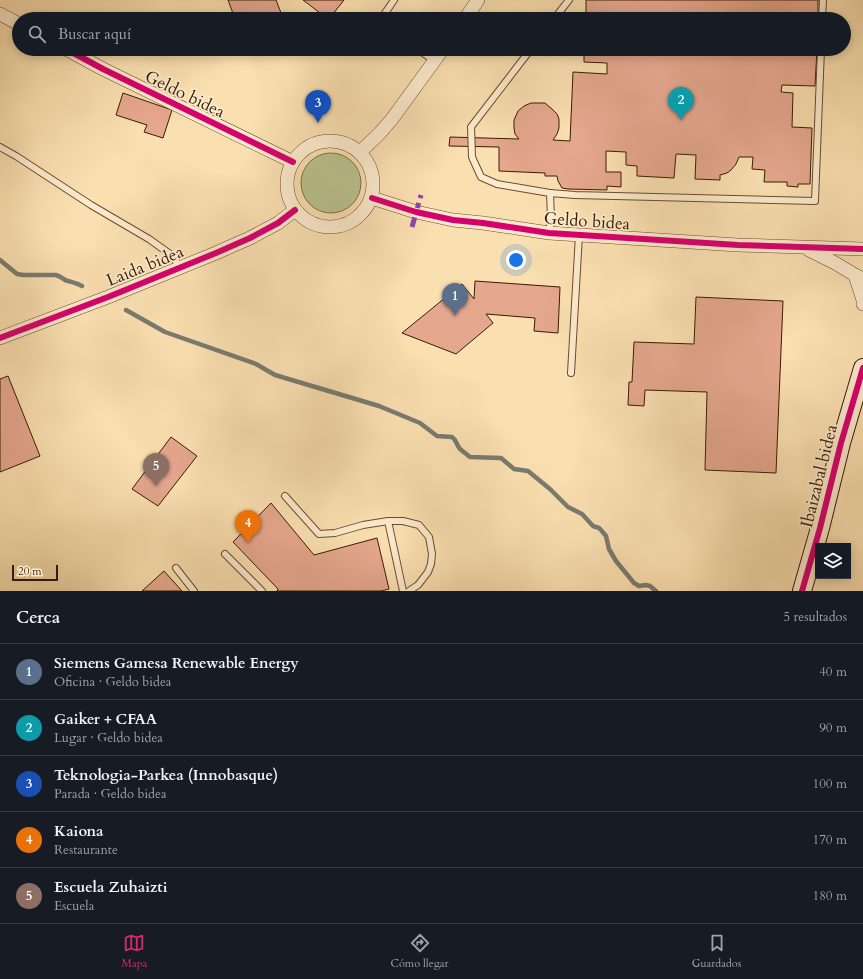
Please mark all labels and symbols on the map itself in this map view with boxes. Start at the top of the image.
street label: Geldo bidea [141,65,229,124]
pin: 2 [668,87,694,120]
pin: 3 [305,90,331,123]
street label: Geldo bidea [543,207,632,236]
street label: Laida bidea [103,240,188,292]
your location [506,250,526,270]
pin: 1 [442,283,468,316]
street label: Ibaizabal bidea [795,421,843,530]
pin: 5 [143,453,169,486]
pin: 4 [235,510,261,543]
scale bar [12,563,58,582]

